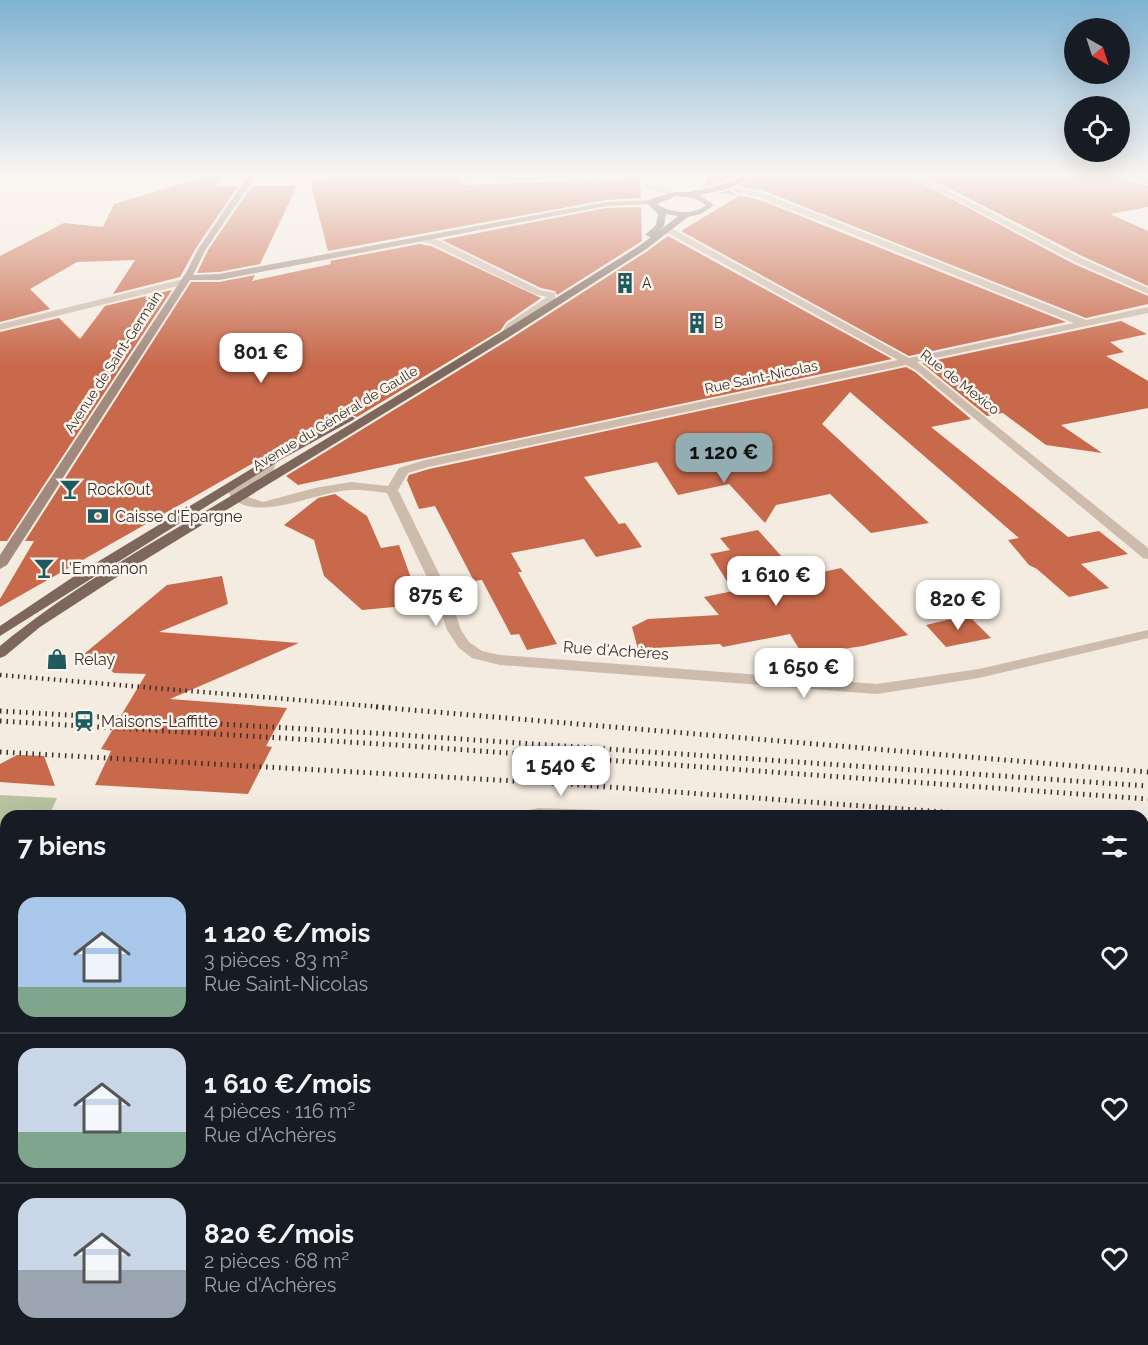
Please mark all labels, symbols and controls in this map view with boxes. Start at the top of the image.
north arrow [1064,18,1130,84]
map controls [1064,18,1130,162]
button: locate [1064,96,1130,162]
building icon: A [613,271,637,295]
place label: A [642,275,652,291]
street label: Avenue de Saint-Germain [61,288,165,436]
building icon: B [685,311,709,335]
place label: B [714,315,723,331]
pin: 801 € [219,333,303,384]
text: 801 € [234,340,289,364]
street label: Rue de Mexico [917,346,1003,418]
street label: Rue Saint-Nicolas [703,357,819,397]
street label: Avenue du Général de Gaulle [250,362,420,474]
pin: 1 120 € [669,433,779,484]
text: 1 120 € [690,440,758,464]
bar icon: RockOut [58,477,82,501]
place label: RockOut [87,480,151,499]
bank icon: Caisse d'Épargne [86,504,110,528]
place label: Caisse d'Épargne [115,506,242,526]
bar icon: L'Emmanon [32,556,56,580]
pin: 1 610 € [721,556,831,607]
place label: L'Emmanon [61,559,148,578]
text: 1 610 € [741,563,811,587]
pin: 875 € [394,576,478,627]
pin: 820 € [916,580,1000,631]
text: 875 € [409,583,463,607]
text: 820 € [930,587,986,611]
street label: Rue d'Achères [562,637,670,664]
shop icon: Relay [45,647,69,671]
pin: 1 650 € [749,648,859,699]
place label: Relay [74,650,115,669]
text: 1 650 € [769,655,839,679]
station icon: Maisons-Laffitte [72,709,96,733]
place label: Maisons-Laffitte [101,712,218,731]
pin: 1 540 € [506,746,616,797]
text: 1 540 € [526,753,596,777]
icon: filters [1098,830,1131,863]
text: 7 biens [18,831,106,861]
text: 1 120 €/mois [204,918,370,948]
icon: home [66,921,138,993]
icon: heart [1098,941,1131,974]
text: 3 pièces · 83 m² [204,948,348,972]
text: Rue Saint-Nicolas [204,972,368,996]
text: 1 610 €/mois [204,1069,371,1099]
icon: home [66,1072,138,1144]
icon: heart [1098,1092,1131,1125]
text: 4 pièces · 116 m² [204,1099,355,1123]
text: Rue d'Achères [204,1123,336,1147]
text: 820 €/mois [204,1219,354,1249]
icon: home [66,1222,138,1294]
icon: heart [1098,1242,1131,1275]
text: 2 pièces · 68 m² [204,1249,349,1273]
text: Rue d'Achères [204,1273,336,1297]

